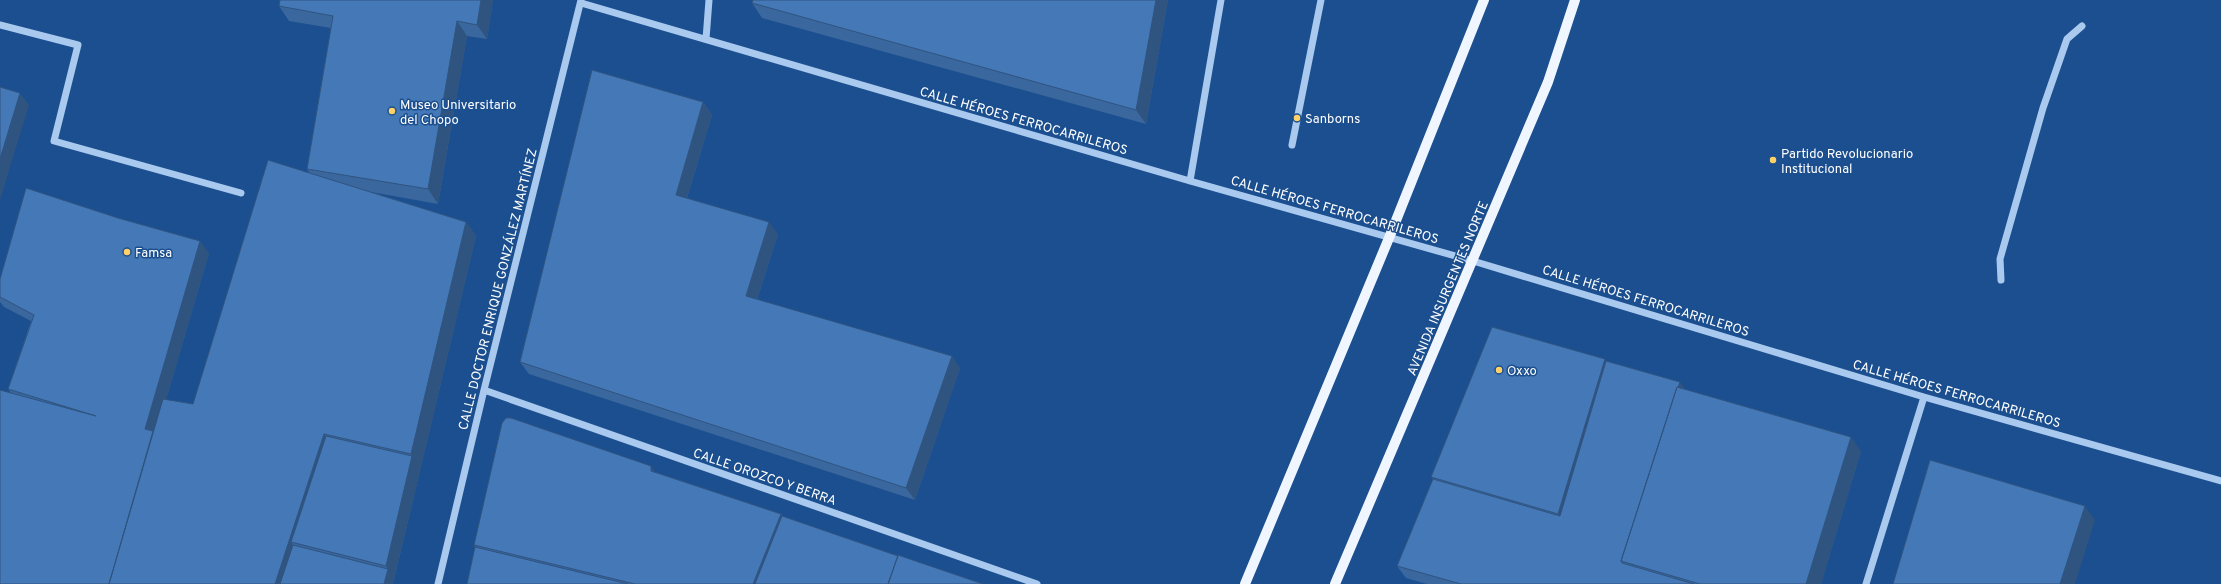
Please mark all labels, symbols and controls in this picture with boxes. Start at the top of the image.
street label: CALLE HÉROES FERROCARRILEROS [918,83,1130,159]
place label: Museo Universitario del Chopo [400,98,516,129]
marker: Museo Universitario del Chopo [387,106,397,116]
place label: Sanborns [1305,112,1360,128]
marker: Sanborns [1292,113,1302,123]
street label: CALLE DOCTOR ENRIQUE GONZÁLEZ MARTÍNEZ [454,146,542,432]
place label: Partido Revolucionario Institucional [1781,147,1913,178]
marker: Partido Revolucionario Institucional [1768,155,1778,165]
street label: CALLE HÉROES FERROCARRILEROS [1229,172,1441,248]
street label: AVENIDA INSURGENTES NORTE [1405,199,1493,379]
place label: Famsa [135,246,172,262]
marker: Famsa [122,247,132,257]
street label: CALLE HÉROES FERROCARRILEROS [1540,261,1752,341]
street label: CALLE HÉROES FERROCARRILEROS [1851,356,2063,432]
place label: Oxxo [1507,364,1537,380]
marker: Oxxo [1494,365,1504,375]
street label: CALLE OROZCO Y BERRA [691,446,838,510]

